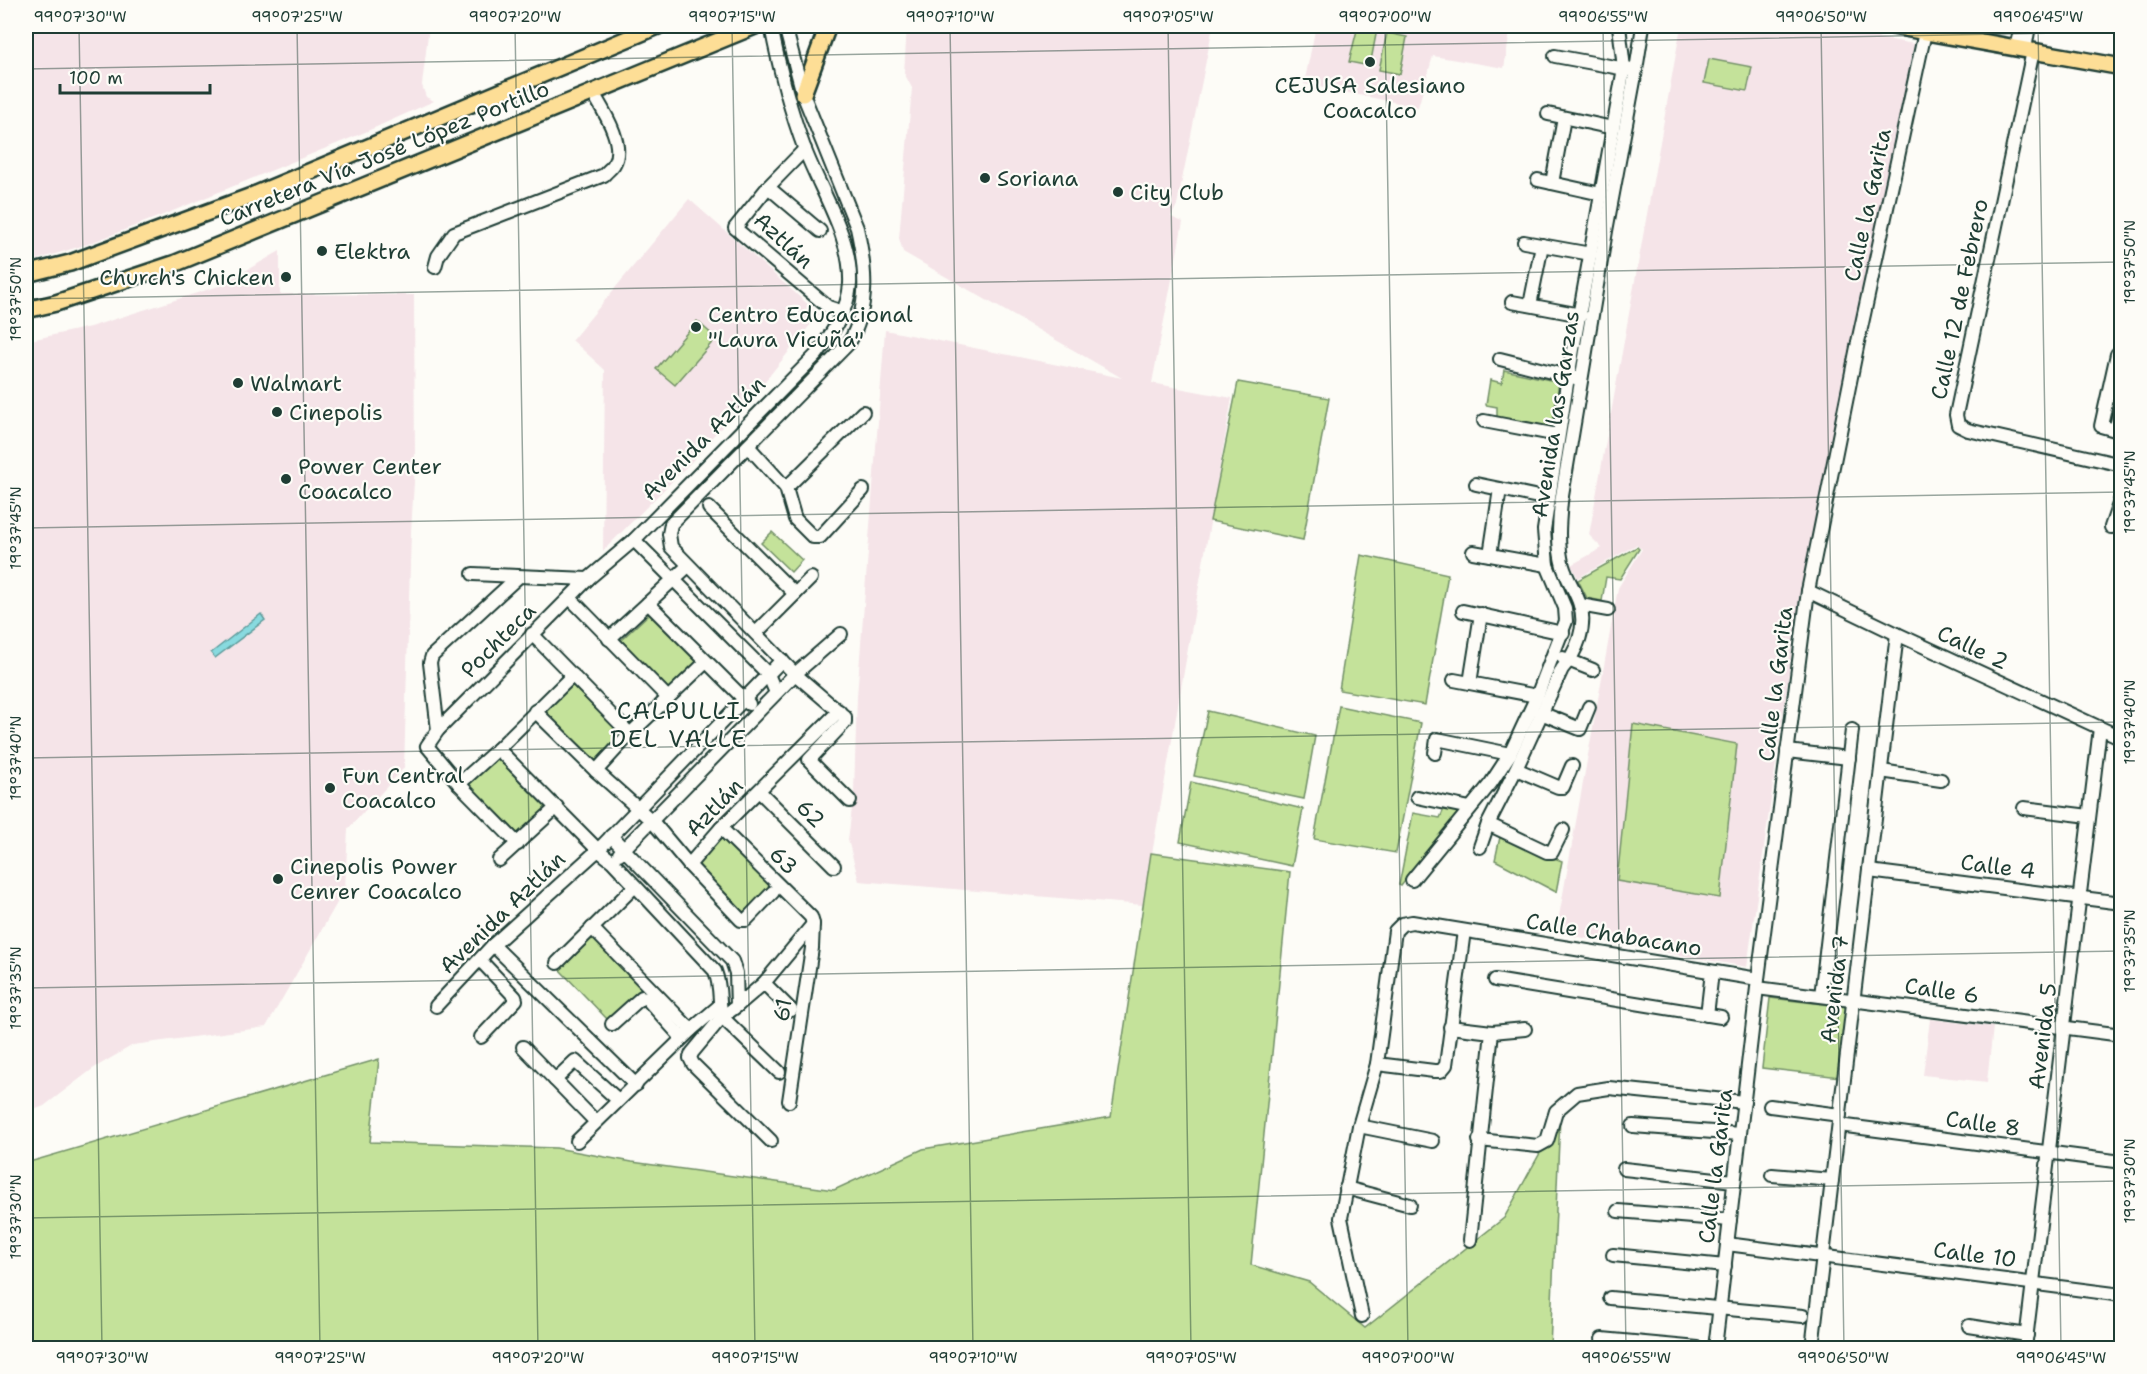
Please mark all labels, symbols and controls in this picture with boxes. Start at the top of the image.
text: 99°07'30"W [33,7,127,27]
text: 99°07'25"W [251,7,343,27]
text: 99°07'20"W [469,7,561,27]
text: 99°07'15"W [688,7,776,27]
text: 99°07'10"W [905,7,995,27]
text: 99°07'05"W [1122,7,1214,27]
text: 99°07'00"W [1338,7,1432,27]
text: 99°06'55"W [1558,7,1648,27]
text: 99°06'50"W [1775,7,1867,27]
text: 99°06'45"W [1993,7,2083,27]
marker: CEJUSA Salesiano Coacalco [1363,55,1377,69]
scale bar [60,57,210,95]
text: 100 m [69,66,123,90]
place label: CEJUSA Salesiano Coacalco [1275,71,1465,125]
street label: Carretera Vía José López Portillo [215,74,553,233]
street label: Calle la Garita [1837,126,1898,284]
place label: Soriana [997,164,1079,193]
marker: Soriana [978,171,992,185]
place label: City Club [1130,178,1224,207]
marker: City Club [1111,185,1125,199]
street label: Calle 12 de Febrero [1924,196,1995,402]
street label: Aztlán [748,206,819,275]
text: 19°37'50"N [2120,220,2140,304]
place label: Elektra [334,237,410,266]
marker: Elektra [315,244,329,258]
text: 19°37'50"N [6,257,26,341]
place label: Church's Chicken [99,263,274,292]
marker: Church's Chicken [279,270,293,284]
place label: Centro Educacional "Laura Vicuña" [708,300,913,354]
street label: Avenida las Garzas [1525,309,1586,520]
marker: Centro Educacional "Laura Vicuña" [689,320,703,334]
place label: Walmart [250,369,342,398]
street label: Avenida Aztlán [635,370,772,507]
marker: Walmart [231,376,245,390]
place label: Cinepolis [289,398,383,427]
marker: Cinepolis [270,405,284,419]
text: 19°37'45"N [2120,450,2140,534]
place label: Power Center Coacalco [298,452,442,506]
marker: Power Center Coacalco [279,472,293,486]
text: 19°37'45"N [6,486,26,570]
street label: Pochteca [455,596,542,684]
street label: Calle la Garita [1752,605,1799,763]
street label: Calle 2 [1933,618,2013,676]
text: 19°37'40"N [2120,679,2140,765]
district label: CALPULLI DEL VALLE [610,695,748,755]
text: 19°37'40"N [6,715,26,801]
place label: Fun Central Coacalco [342,761,465,815]
street label: Aztlán [679,772,749,843]
marker: Fun Central Coacalco [323,781,337,795]
street label: 62 [790,793,831,834]
street label: 63 [763,840,804,881]
street label: Avenida Aztlán [433,845,572,980]
street label: Calle 4 [1959,848,2037,885]
place label: Cinepolis Power Cenrer Coacalco [290,852,462,906]
marker: Cinepolis Power Cenrer Coacalco [271,872,285,886]
street label: Calle Chabacano [1524,906,1704,963]
text: 19°37'35"N [2120,909,2140,993]
street label: Avenida 7 [1813,933,1856,1045]
text: 19°37'35"N [6,946,26,1030]
street label: Calle 6 [1903,971,1981,1010]
street label: Avenida 5 [2022,981,2063,1091]
street label: 61 [767,997,798,1023]
street label: Calle la Garita [1692,1087,1739,1245]
street label: Calle 8 [1944,1104,2022,1143]
text: 19°37'30"N [2120,1138,2140,1224]
text: 19°37'30"N [6,1174,26,1260]
street label: Calle 10 [1932,1235,2018,1274]
text: 99°07'30"W [55,1348,149,1368]
text: 99°07'25"W [274,1348,366,1368]
text: 99°07'20"W [492,1348,584,1368]
text: 99°07'15"W [711,1348,799,1368]
text: 99°07'10"W [928,1348,1018,1368]
text: 99°07'05"W [1145,1348,1237,1368]
text: 99°07'00"W [1361,1348,1455,1368]
text: 99°06'55"W [1581,1348,1671,1368]
text: 99°06'50"W [1797,1348,1889,1368]
text: 99°06'45"W [2016,1348,2106,1368]

